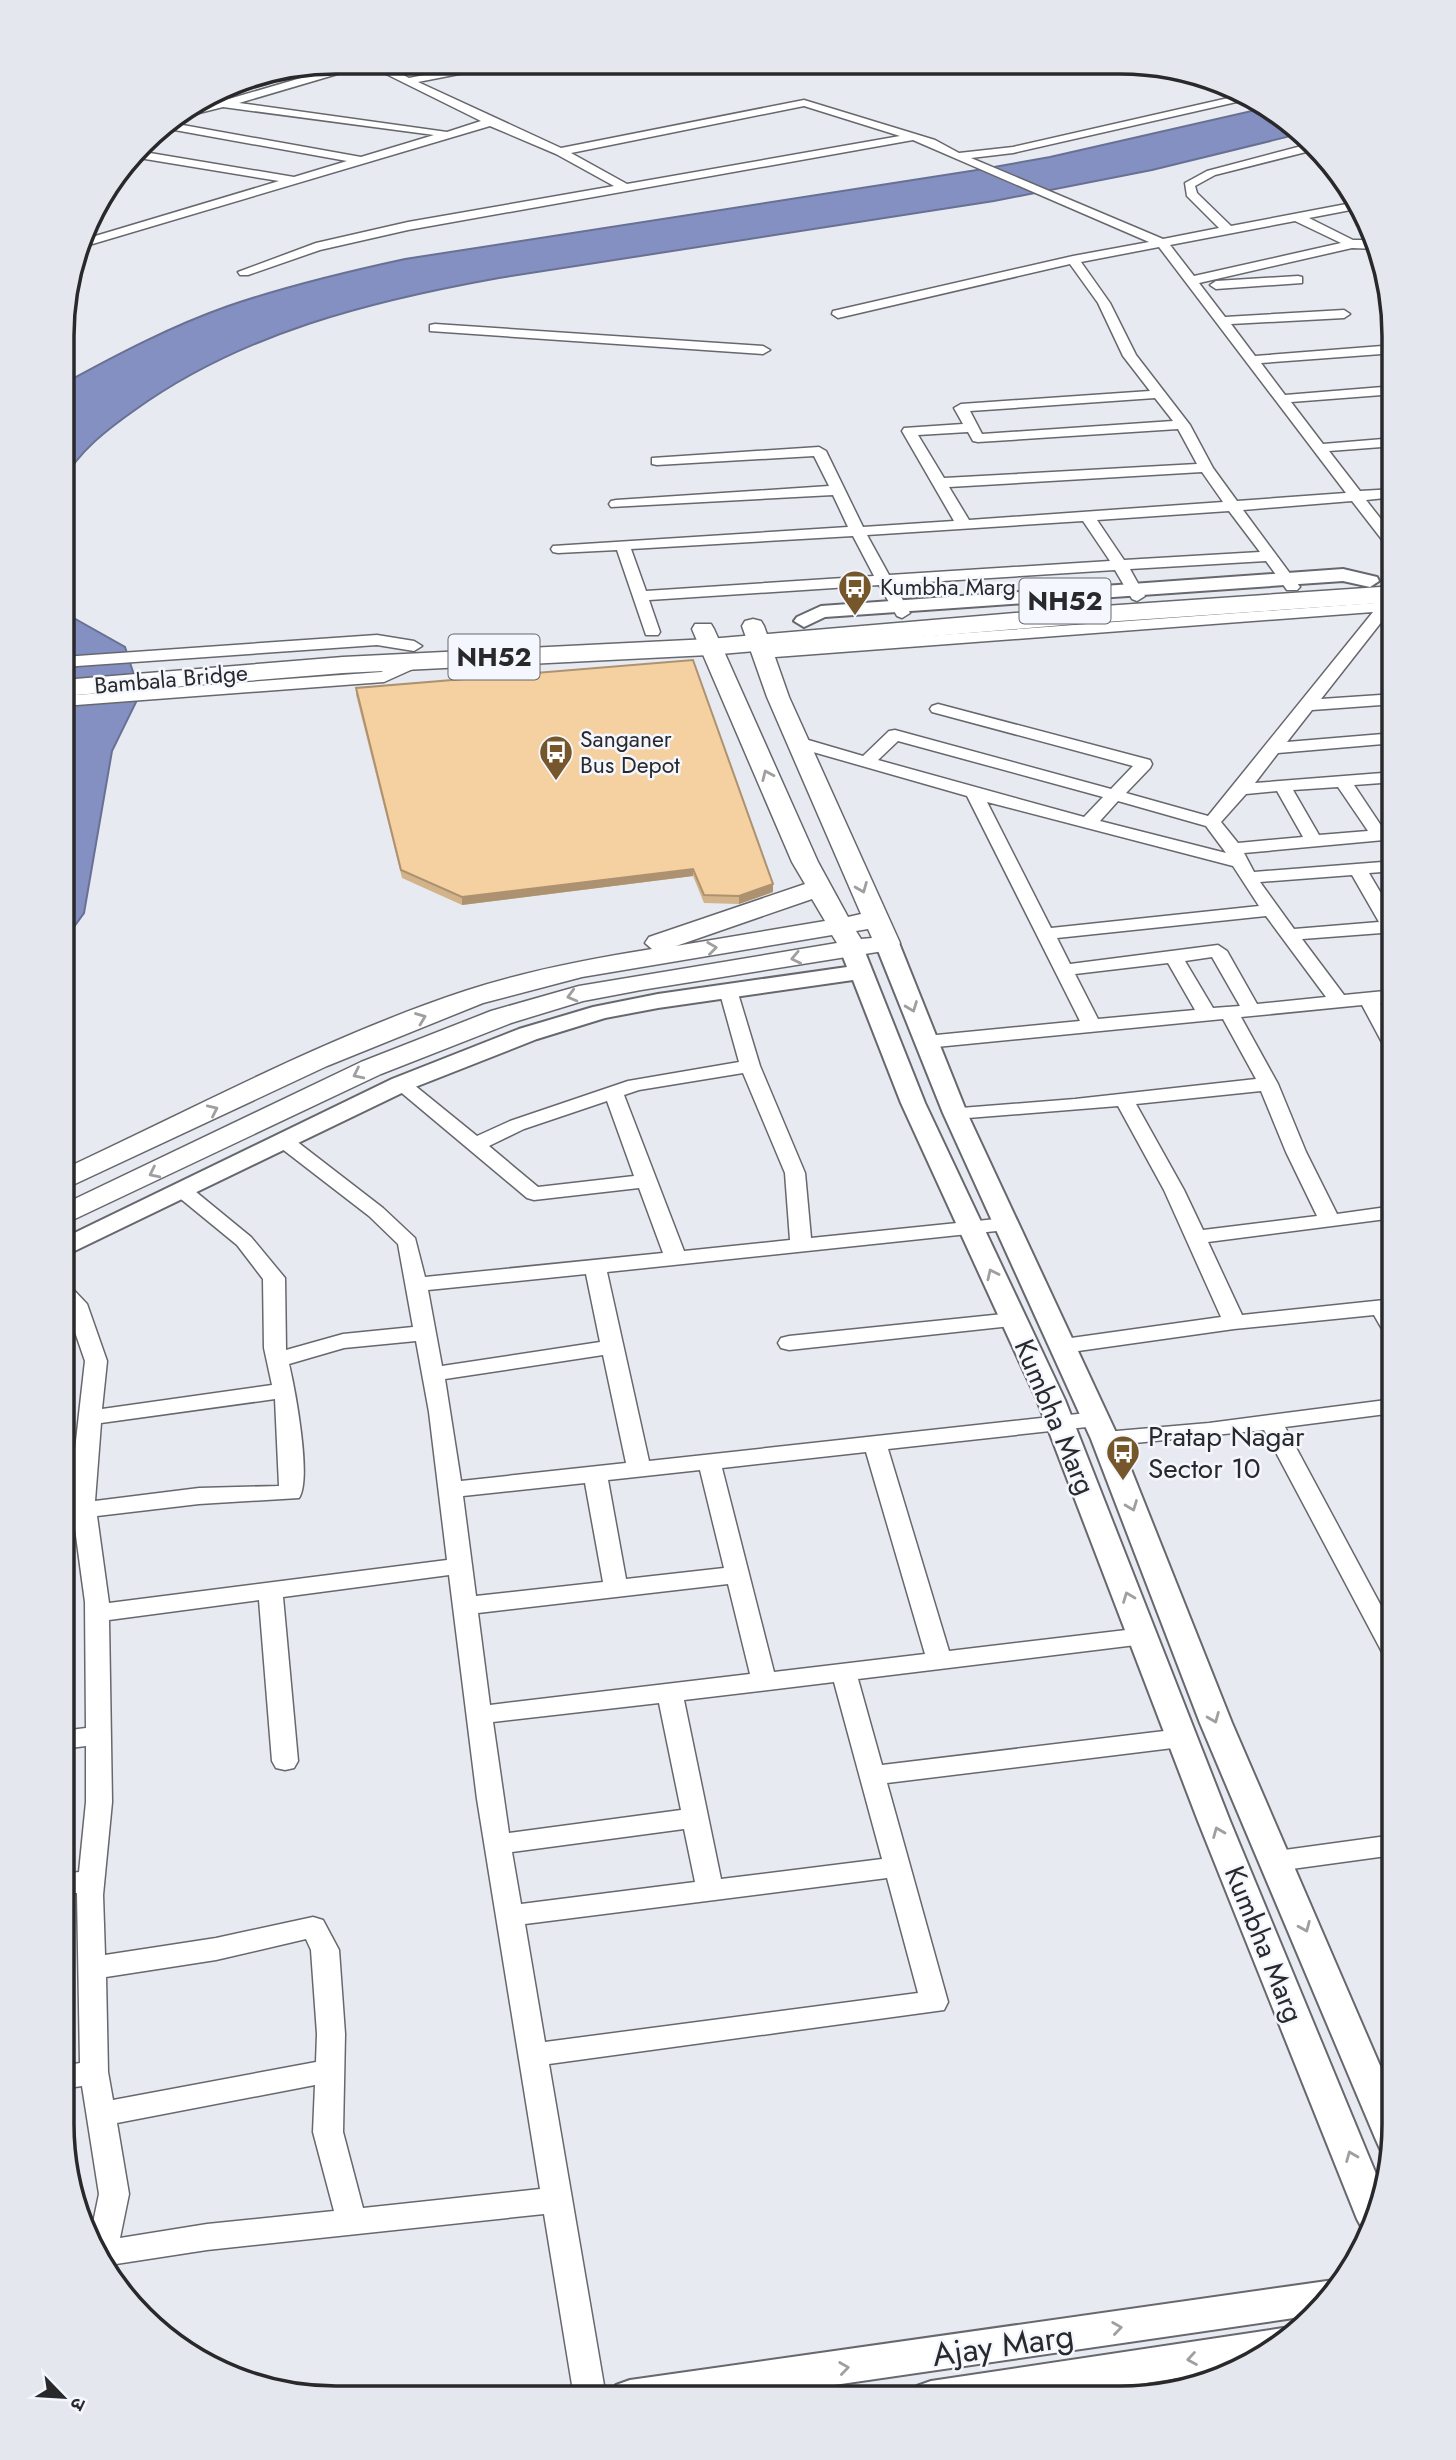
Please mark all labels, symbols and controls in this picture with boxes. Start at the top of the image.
bus stop icon: Kumbha Marg [836,568,874,617]
place label: Kumbha Marg [880,570,1016,604]
road number: NH52 [1020,579,1110,624]
road number: NH52 [448,635,540,680]
street label: Bambala Bridge [93,655,249,703]
place label: Sanganer Bus Depot [580,722,680,782]
bus stop icon: Sanganer Bus Depot [537,733,575,782]
one-way arrow [761,770,775,782]
one-way arrow [854,881,868,893]
one-way arrow [706,940,718,955]
one-way arrow [790,950,802,965]
one-way arrow [566,988,578,1002]
one-way arrow [904,1000,918,1012]
one-way arrow [414,1013,426,1027]
one-way arrow [353,1066,365,1080]
one-way arrow [206,1104,218,1118]
one-way arrow [149,1165,161,1179]
one-way arrow [986,1269,1000,1281]
street label: Kumbha Marg [1004,1333,1106,1501]
place label: Pratap Nagar Sector 10 [1148,1416,1305,1489]
bus stop icon: Pratap Nagar Sector 10 [1104,1433,1142,1482]
one-way arrow [1124,1499,1138,1511]
one-way arrow [1122,1591,1136,1603]
one-way arrow [1206,1712,1220,1724]
one-way arrow [1213,1826,1227,1838]
street label: Kumbha Marg [1214,1860,1314,2028]
one-way arrow [1296,1920,1310,1932]
one-way arrow [1345,2151,1359,2163]
street label: Ajay Marg [929,2312,1077,2378]
one-way arrow [1111,2321,1123,2336]
one-way arrow [1186,2351,1198,2366]
one-way arrow [838,2361,849,2376]
north arrow [28,2362,98,2432]
text: उ [63,2393,93,2416]

